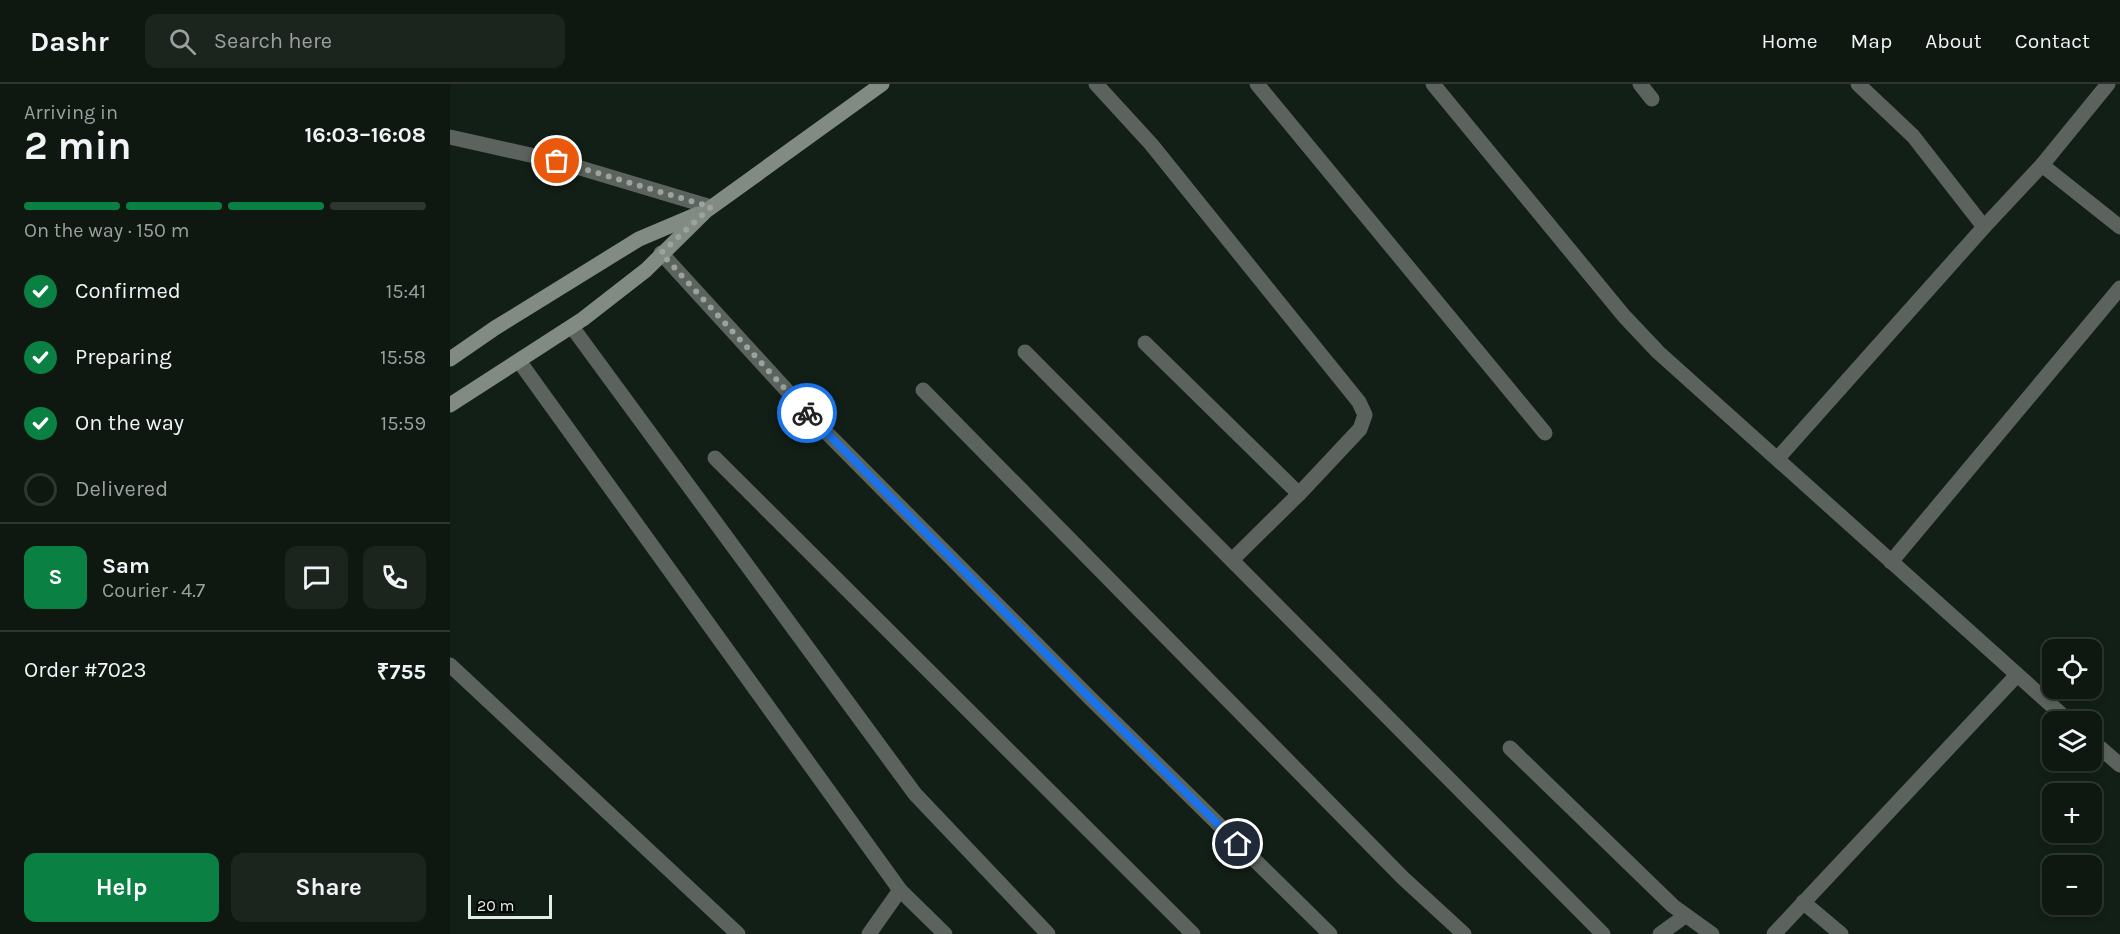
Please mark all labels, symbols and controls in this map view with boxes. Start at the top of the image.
search box [145,14,565,68]
text: Dashr [30,25,109,58]
icon: search [166,25,199,58]
text: Search here [214,28,332,54]
text: Home [1762,29,1818,53]
text: Map [1851,29,1892,53]
text: About [1925,29,1982,53]
text: Contact [2015,29,2090,53]
text: Arriving in [24,101,118,124]
text: 16:03–16:08 [304,122,426,148]
text: 2 min [24,123,132,169]
pin [531,135,582,186]
icon: bag [540,144,573,177]
text: On the way · 150 m [24,219,189,242]
icon: check [24,275,57,308]
text: Confirmed [75,278,181,304]
text: 15:41 [386,280,426,303]
icon: check [24,341,57,374]
text: Preparing [75,344,172,370]
text: 15:58 [380,346,426,369]
courier [777,383,837,443]
icon: bike [791,397,824,430]
icon: check [24,407,57,440]
text: On the way [75,410,184,436]
text: 15:59 [381,412,426,435]
text: Delivered [75,476,168,502]
button: chat [285,546,348,609]
button: phone [363,546,426,609]
text: Sam [102,553,150,579]
text: S [48,564,63,590]
text: Courier · 4.7 [102,579,205,602]
map controls [2042,639,2102,915]
button: locate [2042,639,2102,699]
text: Order #7023 [24,657,147,683]
text: ₹755 [377,659,426,685]
button: layers [2042,711,2102,771]
button: + [2042,783,2102,843]
pin [1212,818,1263,869]
icon: home [1221,827,1254,860]
button: Help [24,853,219,922]
button: Share [231,853,426,922]
button: − [2042,855,2102,915]
scale bar [468,892,552,920]
text: 20 m [477,896,515,915]

